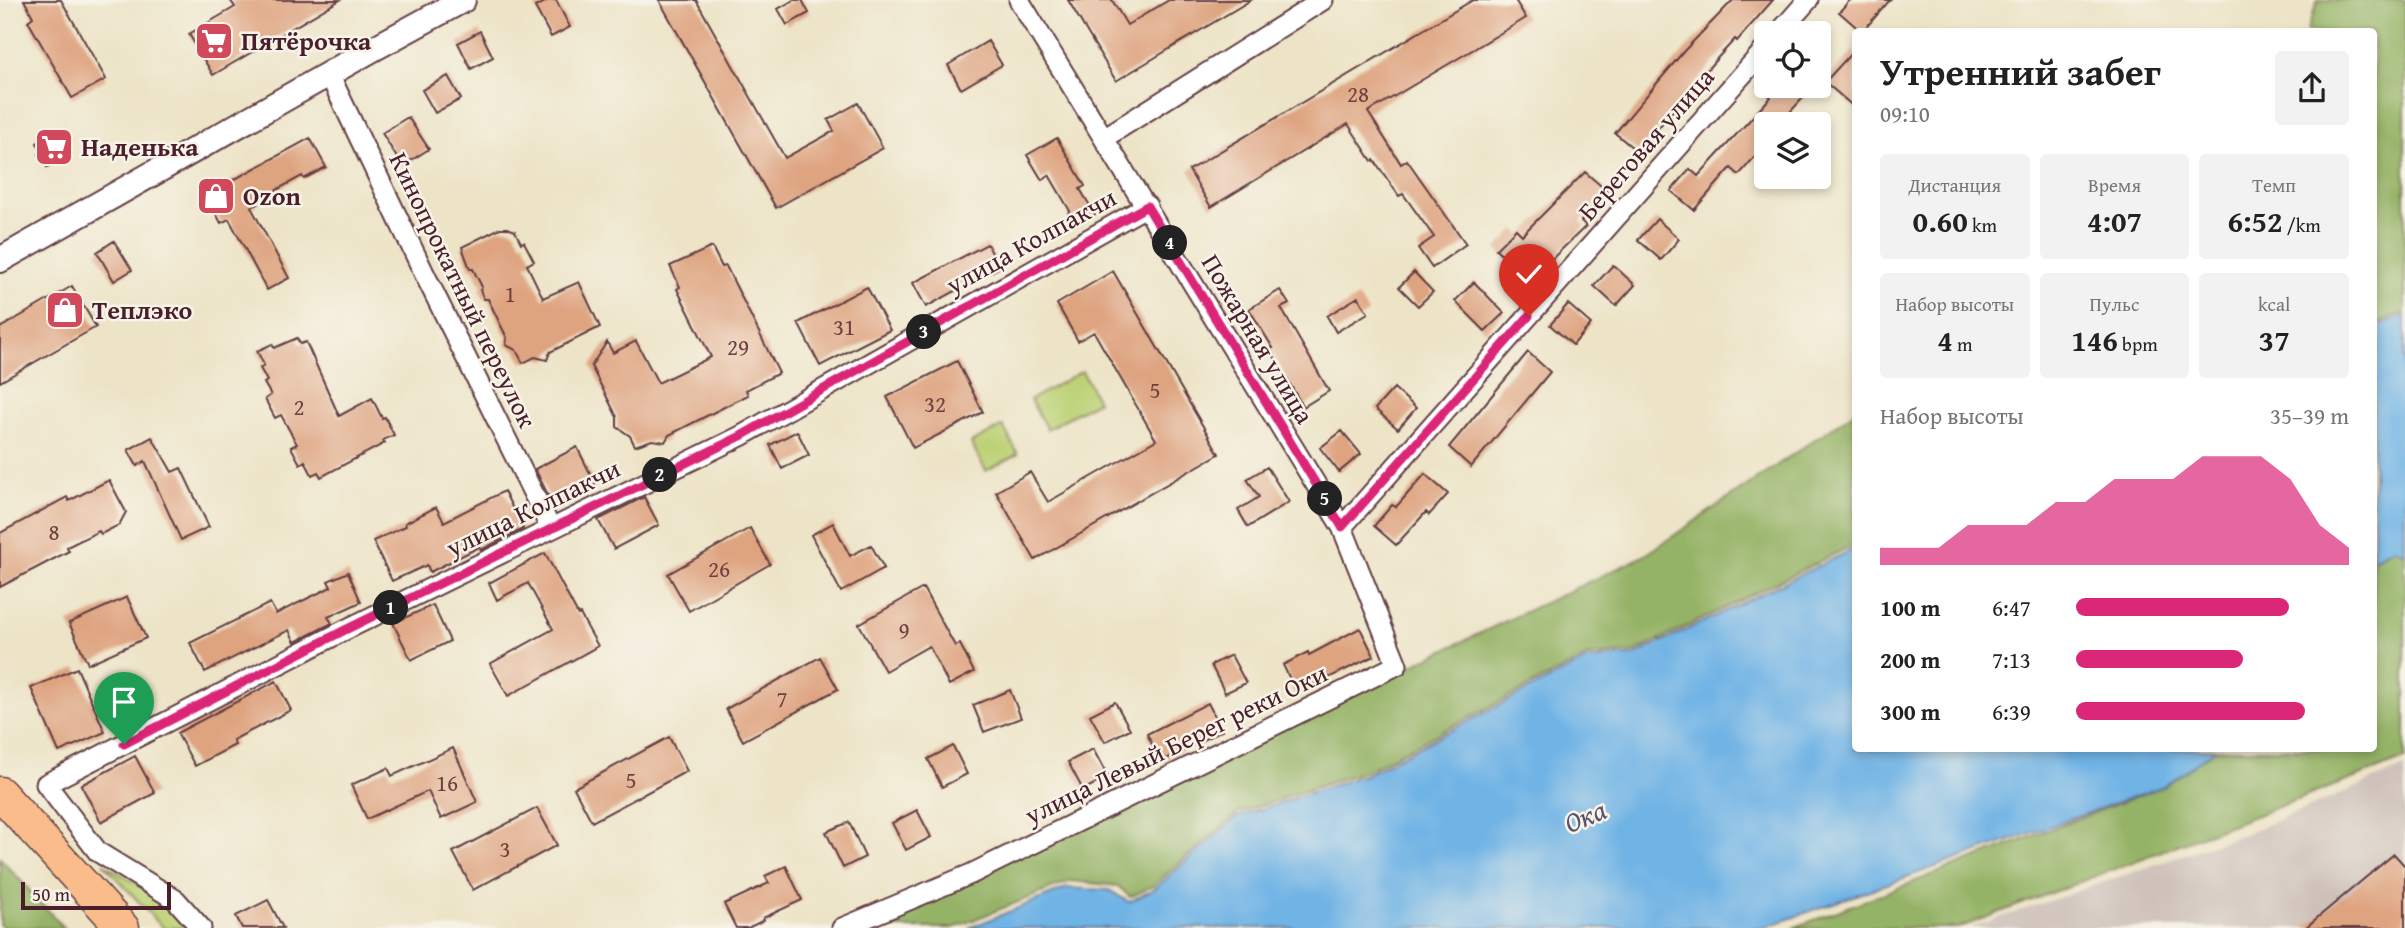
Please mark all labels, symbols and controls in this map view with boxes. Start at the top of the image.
supermarket icon: Пятёрочка [193,20,235,62]
place label: Пятёрочка [241,21,372,60]
map controls [1754,21,1831,189]
button: locate [1754,21,1831,98]
text: Утренний забег [1880,43,2161,99]
button: share [2275,51,2349,125]
street label: Береговая улица [1568,58,1724,229]
house number: 28 [1347,77,1369,110]
text: 09:10 [1880,97,1930,130]
button: layers [1754,112,1831,189]
supermarket icon: Наденька [33,126,75,168]
place label: Наденька [81,127,199,166]
street label: Кинопрокатный переулок [380,145,547,435]
text: Дистанция [1908,171,2001,199]
text: Время [2088,171,2141,199]
text: Темп [2252,171,2296,199]
shop icon: Ozon [195,175,237,217]
place label: Ozon [243,176,302,215]
street label: улица Колпакчи [938,178,1123,304]
text: 0.60 [1913,199,1968,243]
text: 4:07 [2087,199,2142,243]
text: 6:52 [2227,199,2283,243]
text: km [1968,211,1997,239]
text: /km [2283,211,2321,239]
pin: 4 [1152,226,1188,260]
text: 4 [1165,228,1174,256]
pin [1499,244,1559,316]
street label: Пожарная улица [1192,246,1325,432]
icon: check [1510,255,1548,293]
house number: 1 [504,277,516,310]
shop icon: Теплэко [44,289,86,331]
place label: Теплэко [92,290,193,329]
text: Набор высоты [1895,290,2014,318]
text: Пульс [2090,290,2139,318]
text: kcal [2258,290,2290,318]
house number: 31 [833,310,855,343]
pin: 3 [906,314,942,350]
text: 3 [919,317,928,345]
text: 4 [1937,318,1953,362]
text: 146 [2071,318,2118,362]
text: 37 [2259,318,2290,362]
house number: 29 [727,330,749,363]
text: m [1953,330,1972,358]
text: bpm [2118,330,2158,358]
house number: 5 [1149,373,1161,406]
house number: 32 [924,387,946,420]
house number: 2 [293,390,305,423]
text: Набор высоты [1880,399,2024,432]
text: 35–39 m [2270,399,2349,432]
street label: улица Колпакчи [438,448,626,567]
pin: 2 [642,458,678,492]
text: 2 [655,460,664,488]
pin: 5 [1308,482,1342,516]
text: 5 [1320,484,1329,512]
house number: 8 [48,515,60,548]
house number: 26 [708,552,730,585]
pin: 1 [374,590,408,626]
text: 100 m [1880,591,1941,624]
text: 6:47 [1992,591,2031,624]
text: 1 [386,593,395,621]
house number: 9 [898,613,910,646]
text: 200 m [1880,643,1941,676]
text: 7:13 [1992,643,2031,676]
street label: улица Левый Берег реки Оки [1017,653,1334,834]
pin [94,672,154,744]
house number: 7 [776,682,788,715]
icon: arrive [105,683,143,721]
text: 300 m [1880,695,1941,728]
text: 6:39 [1992,695,2031,728]
house number: 5 [625,763,637,796]
house number: 16 [436,766,458,799]
water label: Ока [1557,788,1612,843]
house number: 3 [499,832,511,865]
scale bar [21,879,172,911]
text: 50 m [32,880,70,908]

